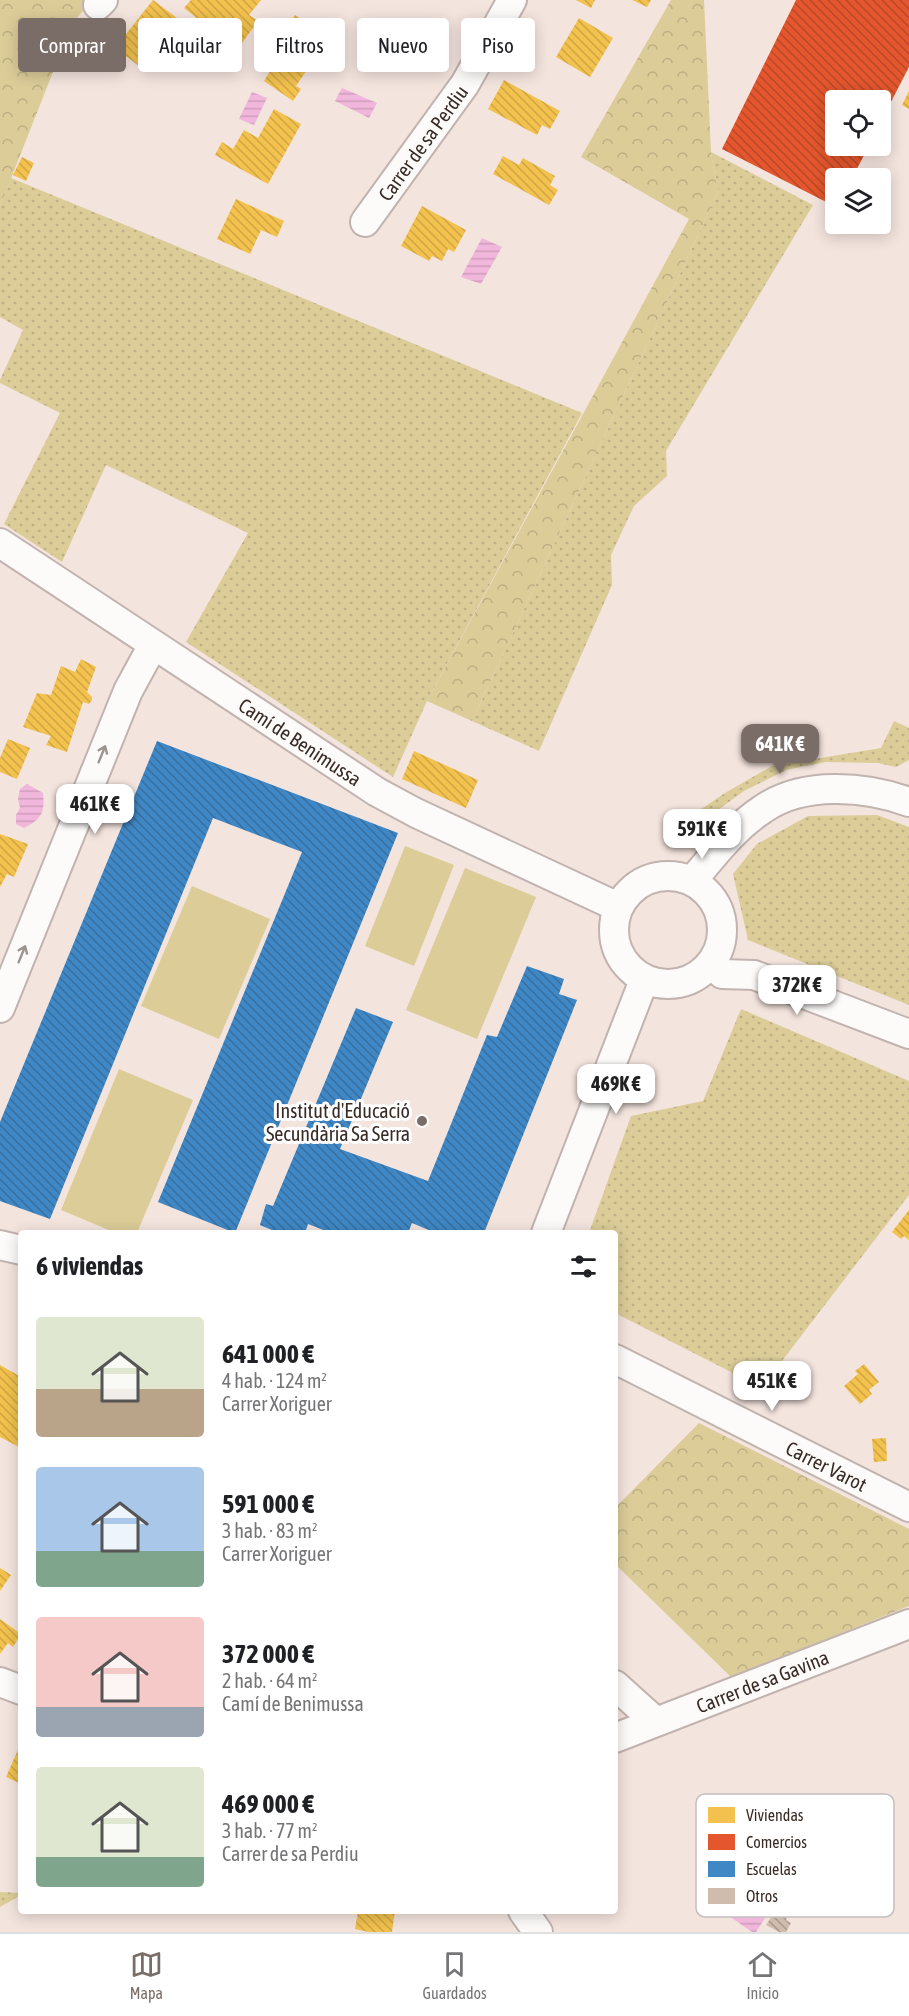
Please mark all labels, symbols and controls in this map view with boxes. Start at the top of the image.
chip: Comprar [18,18,126,72]
chip: Alquilar [138,18,242,72]
chip: Filtros [254,18,345,72]
chip: Nuevo [357,18,449,72]
chip: Piso [461,18,535,72]
street label: Carrer de sa Perdiu [373,81,472,205]
map controls [825,90,891,234]
button: locate [825,90,891,156]
button: layers [825,168,891,234]
street label: Camí de Benimussa [235,693,366,790]
pin: 641K € [731,724,829,775]
text: 641K € [755,732,805,755]
one-way arrow [98,745,109,763]
pin: 461K € [46,784,144,835]
text: 461K € [70,792,120,815]
pin: 591K € [653,809,751,860]
text: 591K € [677,817,727,840]
one-way arrow [17,945,28,964]
pin: 372K € [748,965,846,1016]
text: 372K € [772,973,822,996]
pin: 469K € [567,1064,665,1115]
text: 469K € [591,1072,641,1095]
place label: Institut d'Educació Secundària Sa Serra [266,1099,410,1145]
marker: Institut d'Educació Secundària Sa Serra [415,1114,429,1128]
icon: filters [567,1250,600,1283]
text: 6 viviendas [36,1251,143,1281]
text: 641 000 € [222,1339,314,1369]
icon: home [84,1341,156,1413]
pin: 451K € [723,1361,821,1412]
text: 4 hab. · 124 m² [222,1369,327,1392]
text: 451K € [747,1369,797,1392]
text: Carrer Xoriguer [222,1392,332,1415]
street label: Carrer Varot [782,1436,871,1496]
text: 591 000 € [222,1489,314,1519]
icon: home [84,1491,156,1563]
text: 3 hab. · 83 m² [222,1519,317,1542]
text: Carrer Xoriguer [222,1542,332,1565]
text: 372 000 € [222,1639,314,1669]
icon: home [84,1641,156,1713]
street label: Carrer de sa Gavina [693,1645,832,1717]
text: 2 hab. · 64 m² [222,1669,317,1692]
text: Camí de Benimussa [222,1692,364,1715]
text: 469 000 € [222,1789,314,1819]
icon: home [84,1791,156,1863]
legend [696,1794,894,1917]
text: Viviendas [746,1806,804,1824]
text: 3 hab. · 77 m² [222,1819,317,1842]
text: Comercios [746,1833,807,1851]
text: Carrer de sa Perdiu [222,1842,359,1865]
text: Escuelas [746,1860,797,1878]
text: Otros [746,1887,778,1905]
tab: Mapa [130,1948,163,2002]
tab: Guardados [423,1948,487,2002]
tab: Inicio [746,1948,779,2002]

